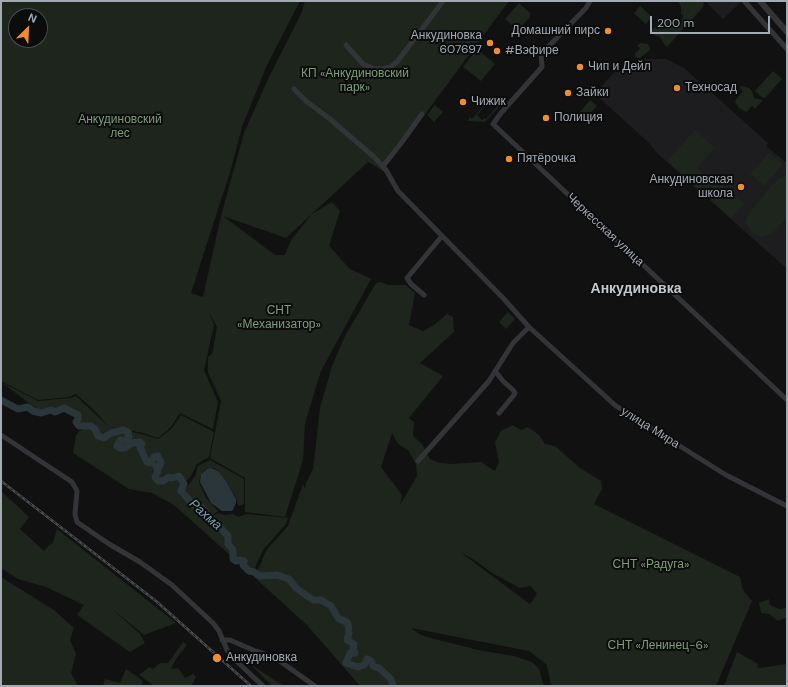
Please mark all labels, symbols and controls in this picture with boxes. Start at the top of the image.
north arrow [8,8,48,48]
scale bar [652,8,772,34]
text: N [26,10,39,26]
text: 200 m [657,15,694,31]
place label: Домашний пирс [511,24,600,38]
marker: Домашний пирс [603,26,613,36]
place label: Анкудиновка 607697 [411,29,482,57]
marker: Анкудиновка 607697 [485,38,495,48]
place label: #Вэфире [505,44,559,58]
marker: #Вэфире [492,46,502,56]
place label: Чип и Дейл [588,60,651,74]
marker: Чип и Дейл [575,62,585,72]
park label: КП «Анкудиновский парк» [301,67,409,95]
place label: Техносад [685,81,737,95]
marker: Техносад [672,83,682,93]
place label: Зайки [576,86,609,100]
marker: Зайки [563,88,573,98]
place label: Чижик [471,95,506,109]
marker: Чижик [458,97,468,107]
place label: Полиция [554,111,603,125]
park label: Анкудиновский лес [78,113,162,141]
marker: Полиция [541,113,551,123]
place label: Пятёрочка [517,152,576,166]
marker: Пятёрочка [504,154,514,164]
place label: Анкудиновская школа [649,173,733,201]
marker: Анкудиновская школа [736,182,746,192]
street label: Черкесская улица [563,191,647,269]
district label: Анкудиновка [591,281,681,297]
park label: СНТ «Механизатор» [237,304,321,332]
street label: улица Мира [618,404,682,452]
water label: Рахма [185,496,225,534]
park label: СНТ «Радуга» [613,558,689,572]
park label: СНТ «Ленинец-6» [608,639,708,653]
place label: Анкудиновка [226,651,297,665]
marker: Анкудиновка [211,652,223,664]

